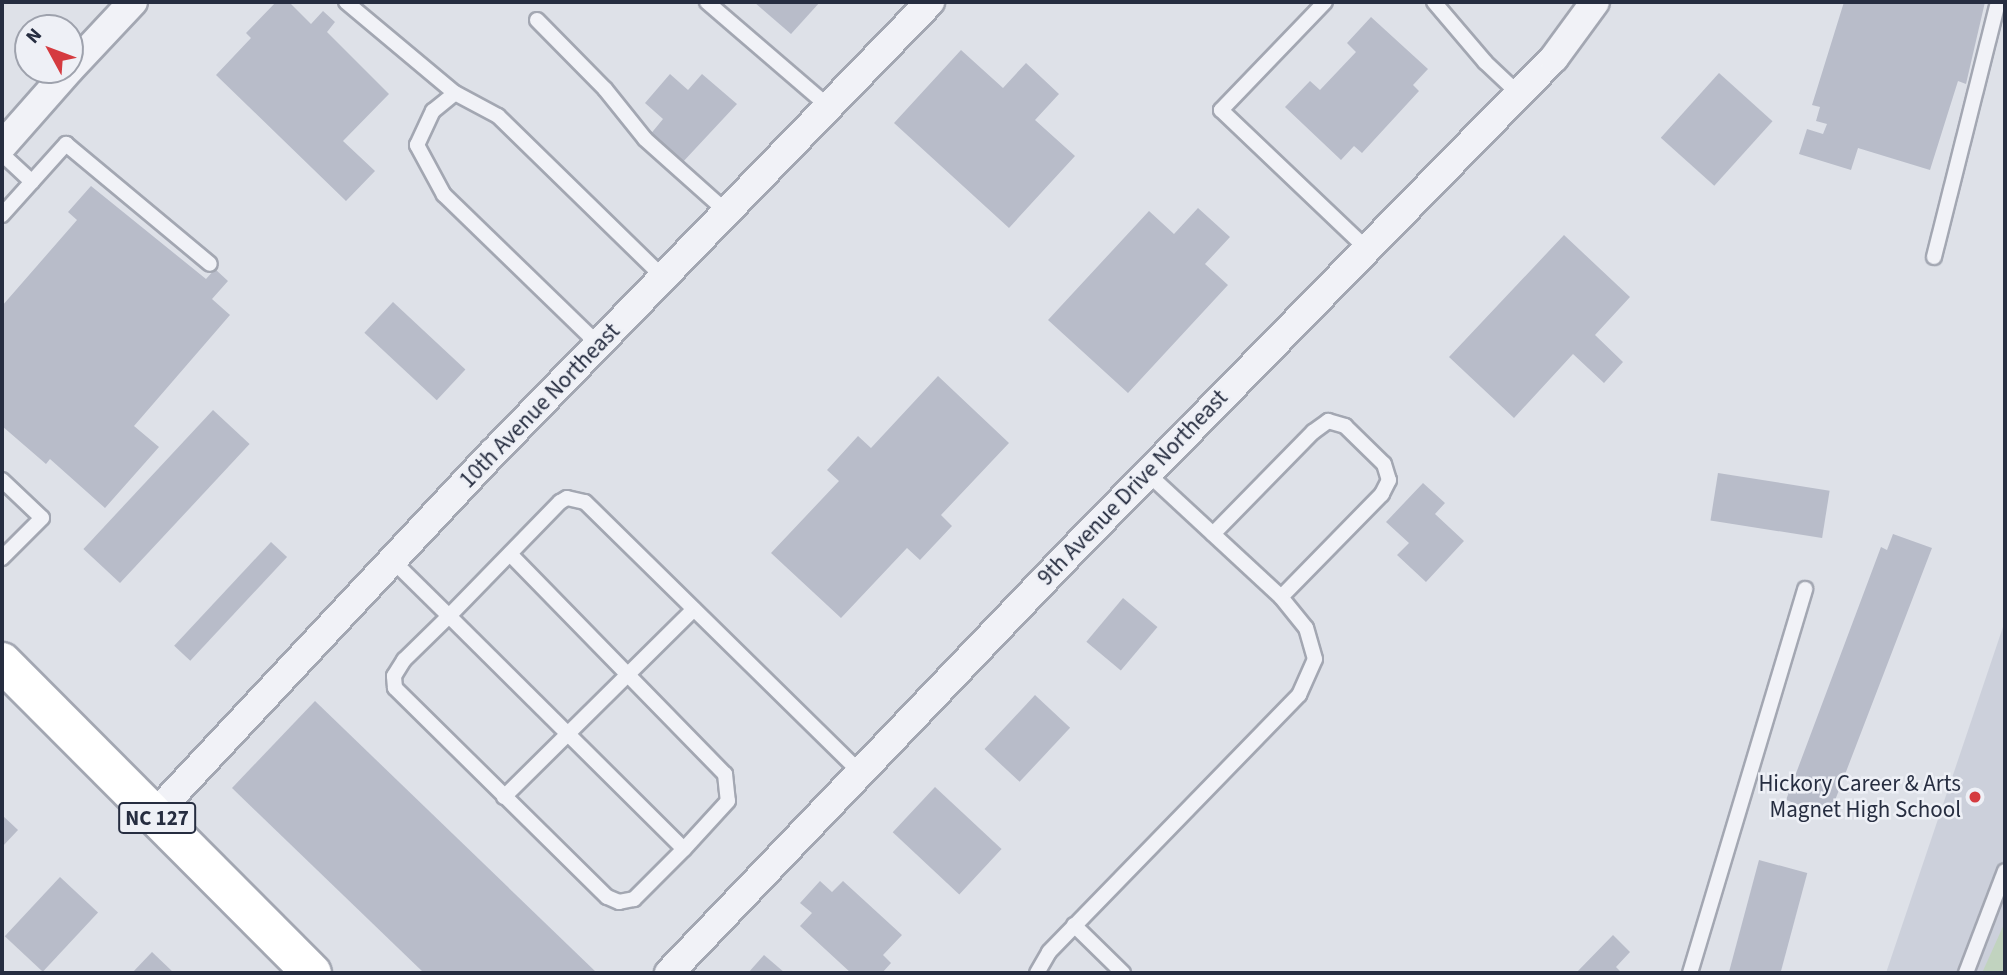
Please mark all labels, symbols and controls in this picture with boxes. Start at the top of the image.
north arrow [14,14,84,84]
text: N [20,23,49,50]
street label: 10th Avenue Northeast [454,318,626,494]
street label: 9th Avenue Drive Northeast [1032,384,1234,592]
place label: Hickory Career & Arts Magnet High School [1758,770,1961,824]
marker: Hickory Career & Arts Magnet High School [1967,789,1983,805]
road number: NC 127 [117,800,197,836]

